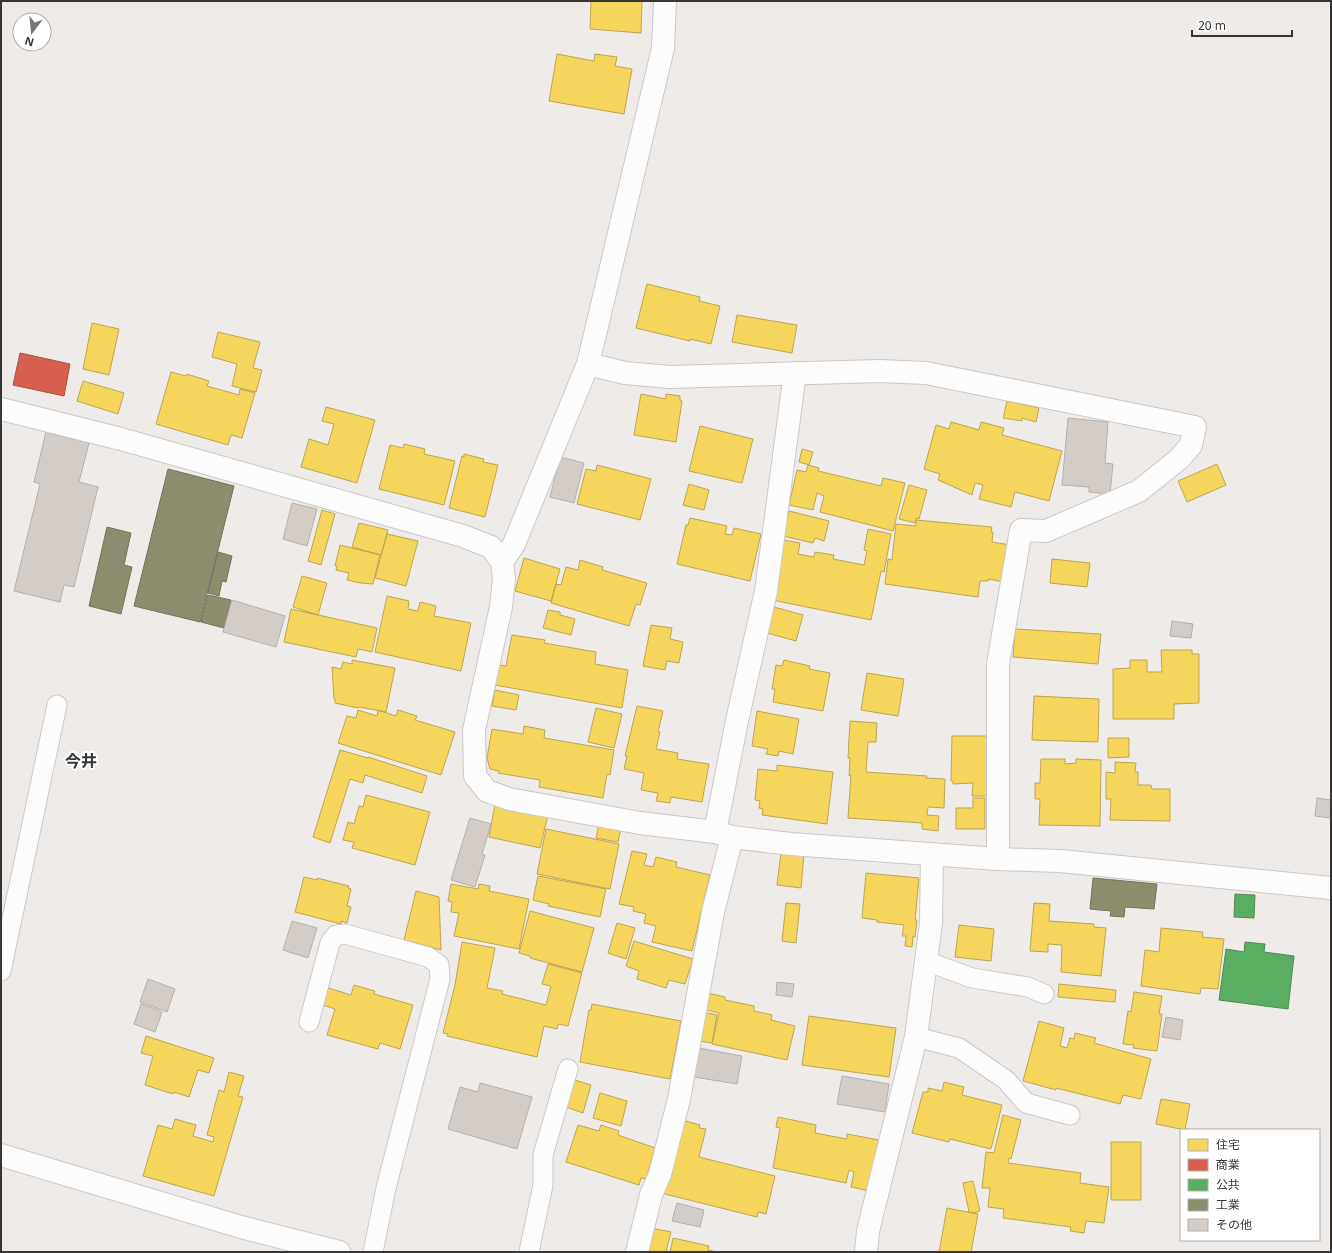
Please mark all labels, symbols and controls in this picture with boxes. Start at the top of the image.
north arrow [12,12,52,52]
scale bar [1192,12,1292,38]
text: 20 m [1198,17,1226,34]
text: N [23,34,35,51]
district label: 今井 [65,750,97,772]
legend [1180,1129,1320,1241]
text: 住宅 [1216,1136,1240,1153]
text: 商業 [1216,1156,1240,1173]
text: 公共 [1216,1176,1240,1193]
text: 工業 [1216,1196,1240,1213]
text: その他 [1216,1216,1252,1233]

